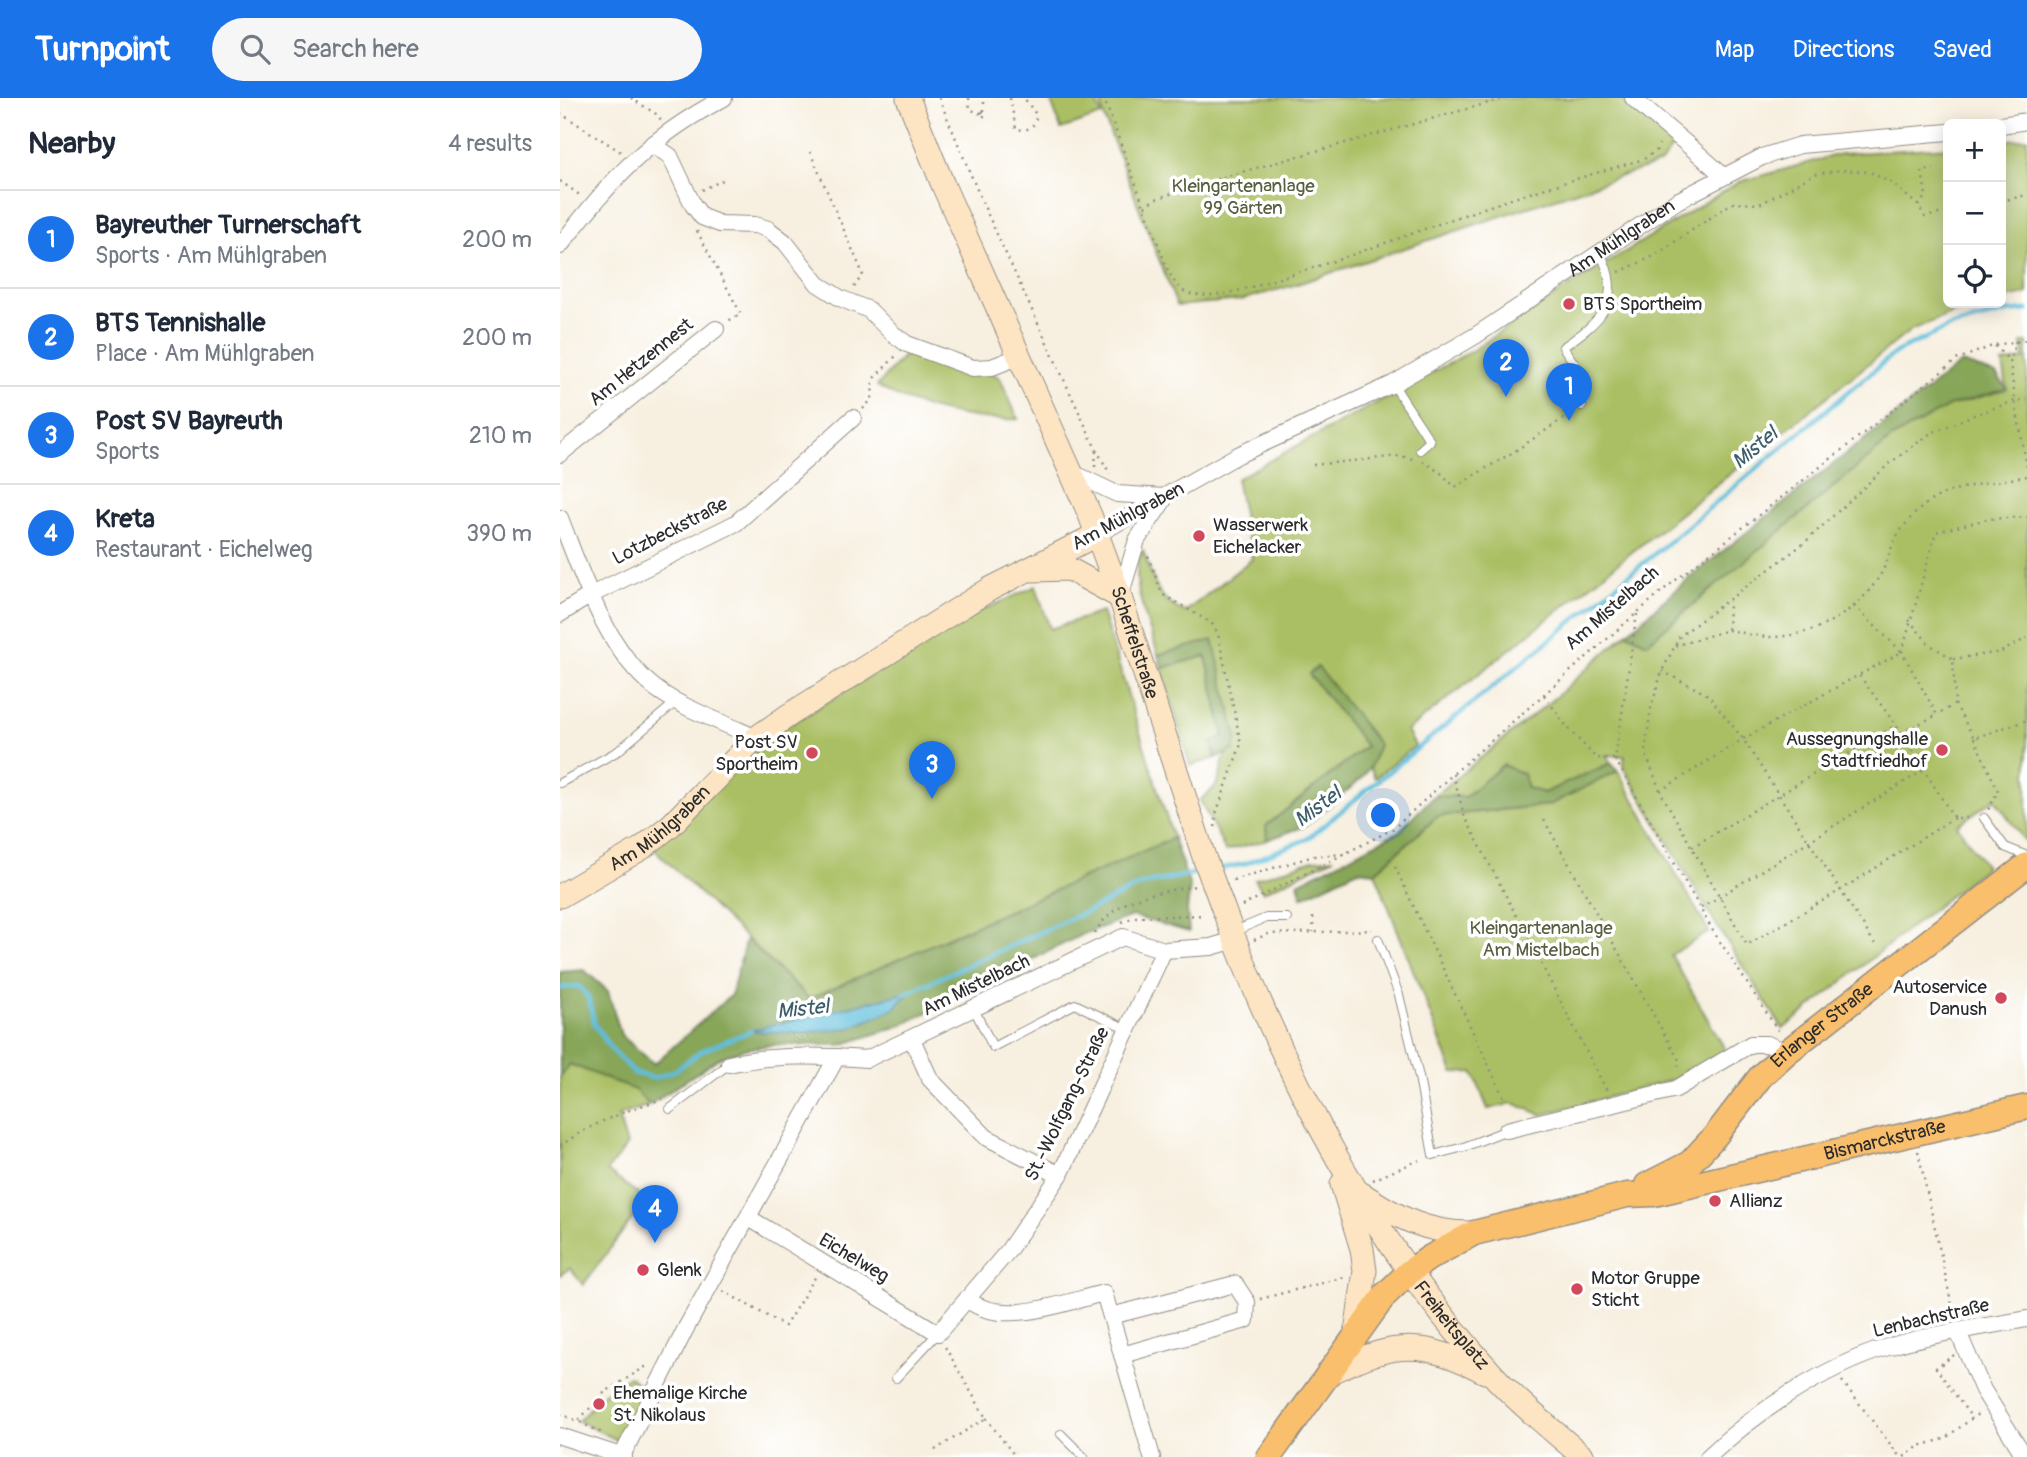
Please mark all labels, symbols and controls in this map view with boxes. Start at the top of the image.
search box [212,18,702,81]
text: Turnpoint [35,29,170,70]
icon: search [236,30,274,68]
text: Search here [292,33,419,65]
text: Map [1715,35,1755,64]
text: Directions [1793,35,1894,64]
text: Saved [1932,35,1992,64]
map controls [1943,119,2006,308]
button: + [1943,119,2006,182]
text: Nearby [28,125,115,162]
text: 4 results [448,129,532,158]
park label: Kleingartenanlage 99 Gärten [1171,174,1315,220]
button: − [1943,182,2006,245]
street label: Am Mühlgraben [1563,194,1679,283]
text: Bayreuther Turnerschaft [95,209,361,241]
text: 1 [47,225,56,254]
text: 200 m [462,225,532,254]
text: Sports · Am Mühlgraben [95,241,327,270]
button: locate [1943,245,2006,308]
place label: BTS Sportheim [1583,292,1702,316]
marker: BTS Sportheim [1561,296,1577,312]
text: BTS Tennishalle [95,307,265,339]
street label: Am Hetzennest [584,312,698,411]
text: 2 [45,323,57,352]
text: 200 m [462,323,532,352]
text: Place · Am Mühlgraben [95,339,315,368]
pin: 2 [1483,339,1529,397]
pin: 1 [1546,363,1592,421]
text: Post SV Bayreuth [95,405,283,437]
water label: Mistel [1726,420,1785,475]
text: 3 [45,421,57,450]
text: 210 m [469,421,532,450]
text: Sports [95,437,159,466]
street label: Am Mühlgraben [1068,476,1188,556]
street label: Lotzbeckstraße [608,491,732,570]
text: Kreta [95,503,155,535]
place label: Wasserwerk Eichelacker [1213,513,1308,559]
text: 4 [44,519,58,548]
text: 390 m [466,519,532,548]
marker: Wasserwerk Eichelacker [1191,528,1207,544]
text: Restaurant · Eichelweg [95,535,312,564]
street label: Am Mistelbach [1560,561,1664,655]
street label: Scheffelstraße [1105,583,1164,702]
place label: Aussegnungshalle Stadtfriedhof [1786,727,1929,773]
place label: Post SV Sportheim [715,730,798,776]
pin: 3 [909,741,955,799]
marker: Aussegnungshalle Stadtfriedhof [1934,742,1950,758]
marker: Post SV Sportheim [804,745,820,761]
water label: Mistel [1289,779,1349,833]
street label: Am Mühlgraben [605,780,715,877]
your location [1366,798,1400,832]
park label: Kleingartenanlage Am Mistelbach [1469,916,1613,962]
street label: Am Mistelbach [918,949,1034,1021]
place label: Autoservice Danush [1892,975,1988,1021]
street label: Erlanger Straße [1765,977,1878,1073]
marker: Autoservice Danush [1993,990,2009,1006]
water label: Mistel [776,993,832,1025]
street label: St.-Wolfgang-Straße [1019,1022,1115,1185]
street label: Bismarckstraße [1822,1114,1949,1166]
pin: 4 [632,1185,678,1243]
place label: Allianz [1729,1189,1783,1213]
marker: Allianz [1707,1193,1723,1209]
street label: Eichelweg [815,1228,893,1288]
place label: Glenk [657,1258,702,1282]
marker: Glenk [635,1262,651,1278]
place label: Motor Gruppe Sticht [1591,1266,1701,1312]
street label: Freiheitsplatz [1408,1276,1495,1375]
marker: Motor Gruppe Sticht [1569,1281,1585,1297]
street label: Lenbachstraße [1870,1293,1992,1343]
place label: Ehemalige Kirche St. Nikolaus [613,1381,748,1427]
marker: Ehemalige Kirche St. Nikolaus [591,1396,607,1412]

